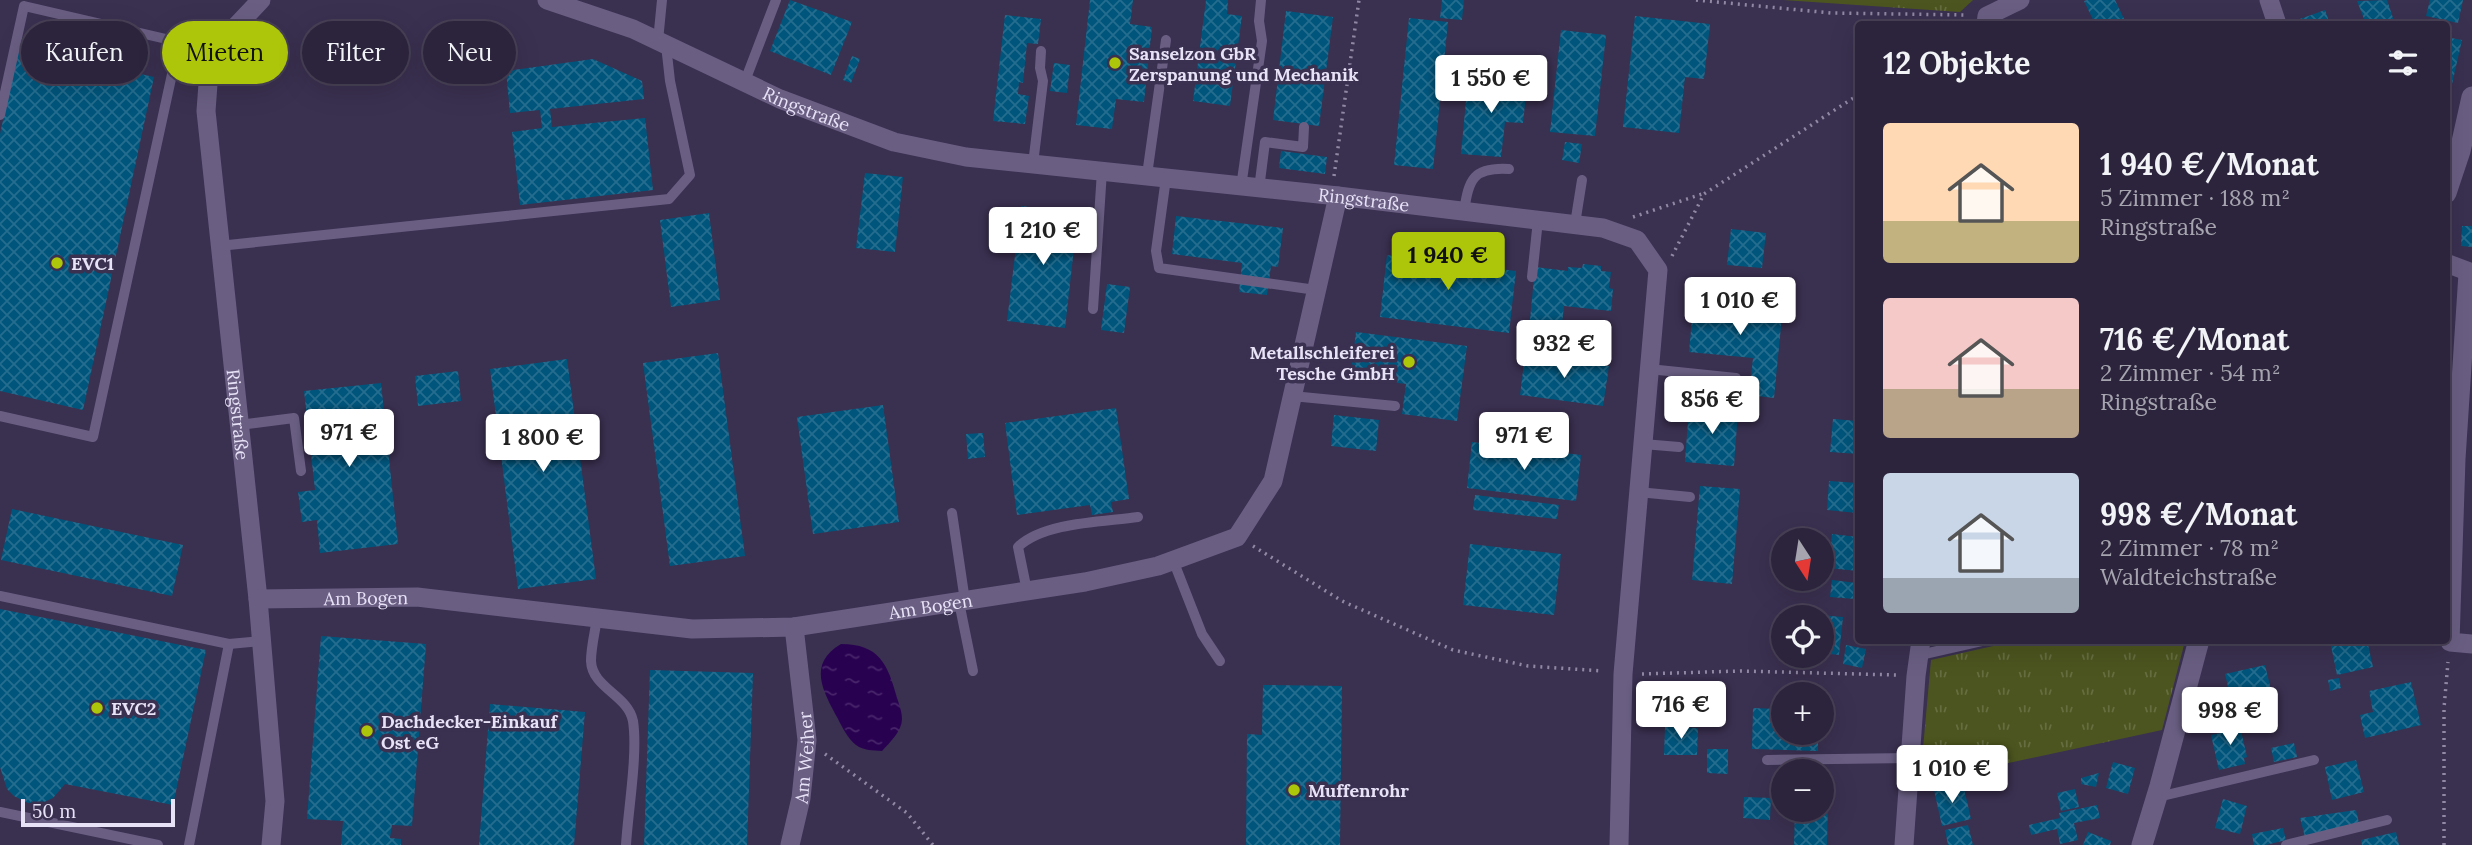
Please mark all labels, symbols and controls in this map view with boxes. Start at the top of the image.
chip: Kaufen [21,21,148,84]
chip: Mieten [162,21,288,84]
chip: Filter [302,21,409,84]
chip: Neu [423,21,516,84]
place label: Sanselzon GbR Zerspanung und Mechanik [1129,42,1359,86]
text: 12 Objekte [1883,44,2030,82]
icon: filters [2384,44,2422,82]
marker: Sanselzon GbR Zerspanung und Mechanik [1107,55,1123,71]
pin: 1 550 € [1426,55,1556,115]
text: 1 550 € [1451,63,1531,92]
street label: Ringstraße [759,81,854,136]
text: 1 940 €/Monat [2100,145,2319,183]
icon: home [1939,151,2023,235]
street label: Ringstraße [1317,182,1411,216]
text: 5 Zimmer · 188 m² [2100,183,2290,212]
pin: 1 210 € [978,208,1108,267]
text: Ringstraße [2100,212,2217,241]
text: 1 210 € [1005,215,1081,244]
pin: 1 940 € [1383,232,1513,292]
text: 1 940 € [1408,240,1488,269]
place label: EVC1 [71,252,114,275]
marker: EVC1 [49,255,65,271]
pin: 1 010 € [1675,278,1805,337]
text: 1 010 € [1701,285,1779,314]
pin: 932 € [1515,320,1613,380]
text: 716 €/Monat [2100,320,2289,358]
icon: home [1939,326,2023,410]
text: 932 € [1532,328,1596,357]
place label: Metallschleiferei Tesche GmbH [1249,341,1395,385]
marker: Metallschleiferei Tesche GmbH [1401,354,1417,370]
text: 2 Zimmer · 54 m² [2100,358,2281,387]
street label: Ringstraße [222,368,255,462]
pin: 856 € [1663,376,1761,436]
text: 856 € [1680,384,1744,413]
text: Ringstraße [2100,387,2217,416]
pin: 971 € [300,410,398,469]
pin: 971 € [1475,412,1573,472]
pin: 1 800 € [478,414,608,474]
text: 971 € [320,417,378,446]
text: 971 € [1495,420,1553,449]
text: 1 800 € [502,422,584,451]
text: 998 €/Monat [2100,495,2297,533]
icon: home [1939,501,2023,585]
north arrow [1771,528,1834,592]
map controls [1771,528,1834,822]
text: 2 Zimmer · 78 m² [2100,533,2279,562]
text: Waldteichstraße [2100,562,2277,591]
street label: Am Bogen [323,586,408,610]
street label: Am Bogen [886,588,974,624]
button: locate [1771,605,1834,668]
pin: 716 € [1632,682,1730,741]
button: + [1771,682,1834,745]
pin: 998 € [2181,688,2279,747]
text: 716 € [1652,689,1710,718]
text: 998 € [2198,695,2262,724]
place label: EVC2 [111,697,156,720]
marker: EVC2 [89,700,105,716]
place label: Dachdecker-Einkauf Ost eG [381,710,559,754]
street label: Am Weiher [789,710,818,806]
marker: Dachdecker-Einkauf Ost eG [359,723,375,739]
pin: 1 010 € [1887,746,2017,805]
text: 1 010 € [1913,753,1991,782]
button: − [1771,759,1834,822]
place label: Muffenrohr [1308,779,1409,802]
marker: Muffenrohr [1286,782,1302,798]
scale bar [21,796,175,828]
text: 50 m [32,799,76,823]

